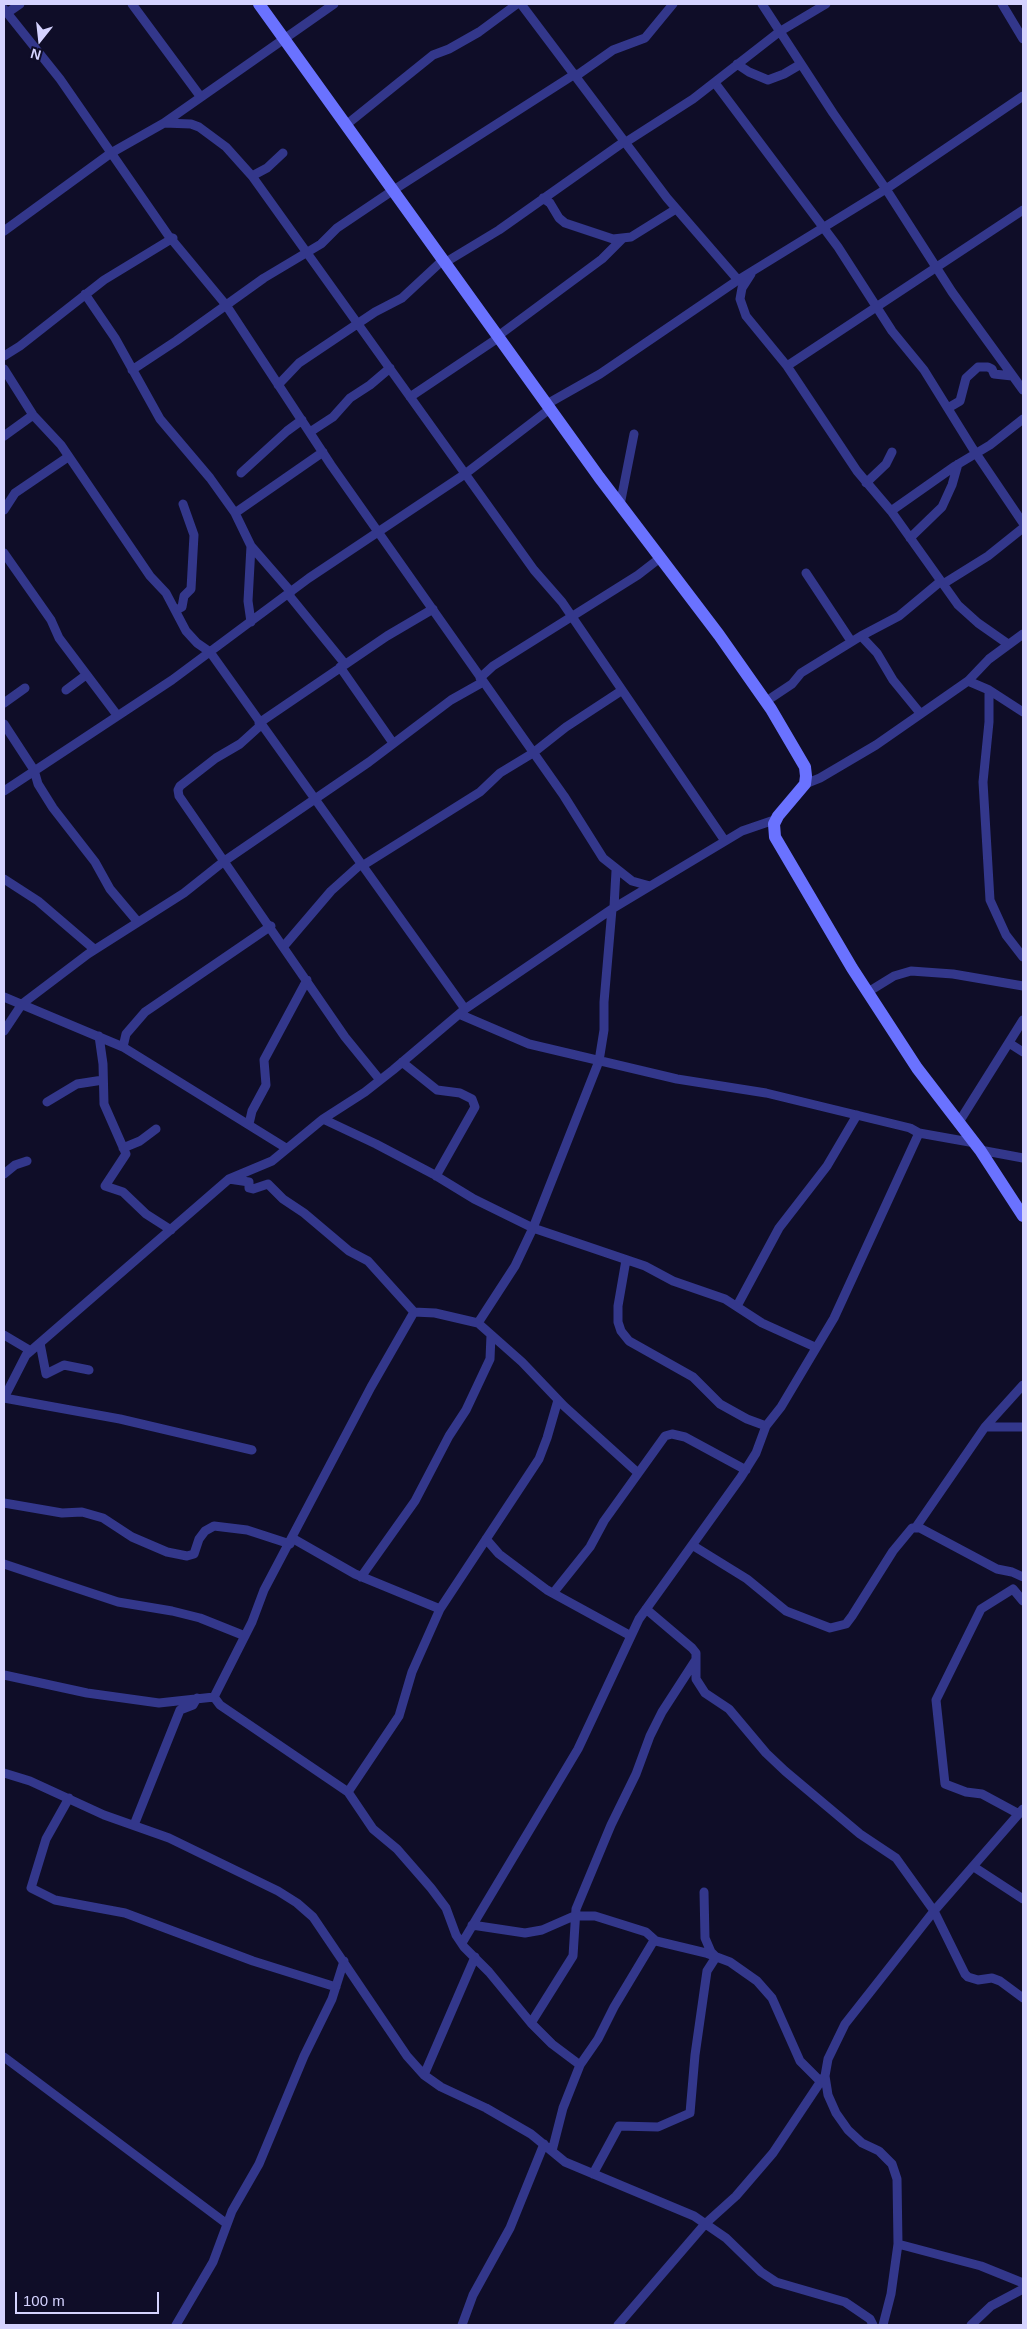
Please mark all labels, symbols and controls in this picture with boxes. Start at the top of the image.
north arrow [15,15,65,65]
text: N [29,45,43,64]
scale bar [18,2282,161,2314]
text: 100 m [23,2292,65,2309]

